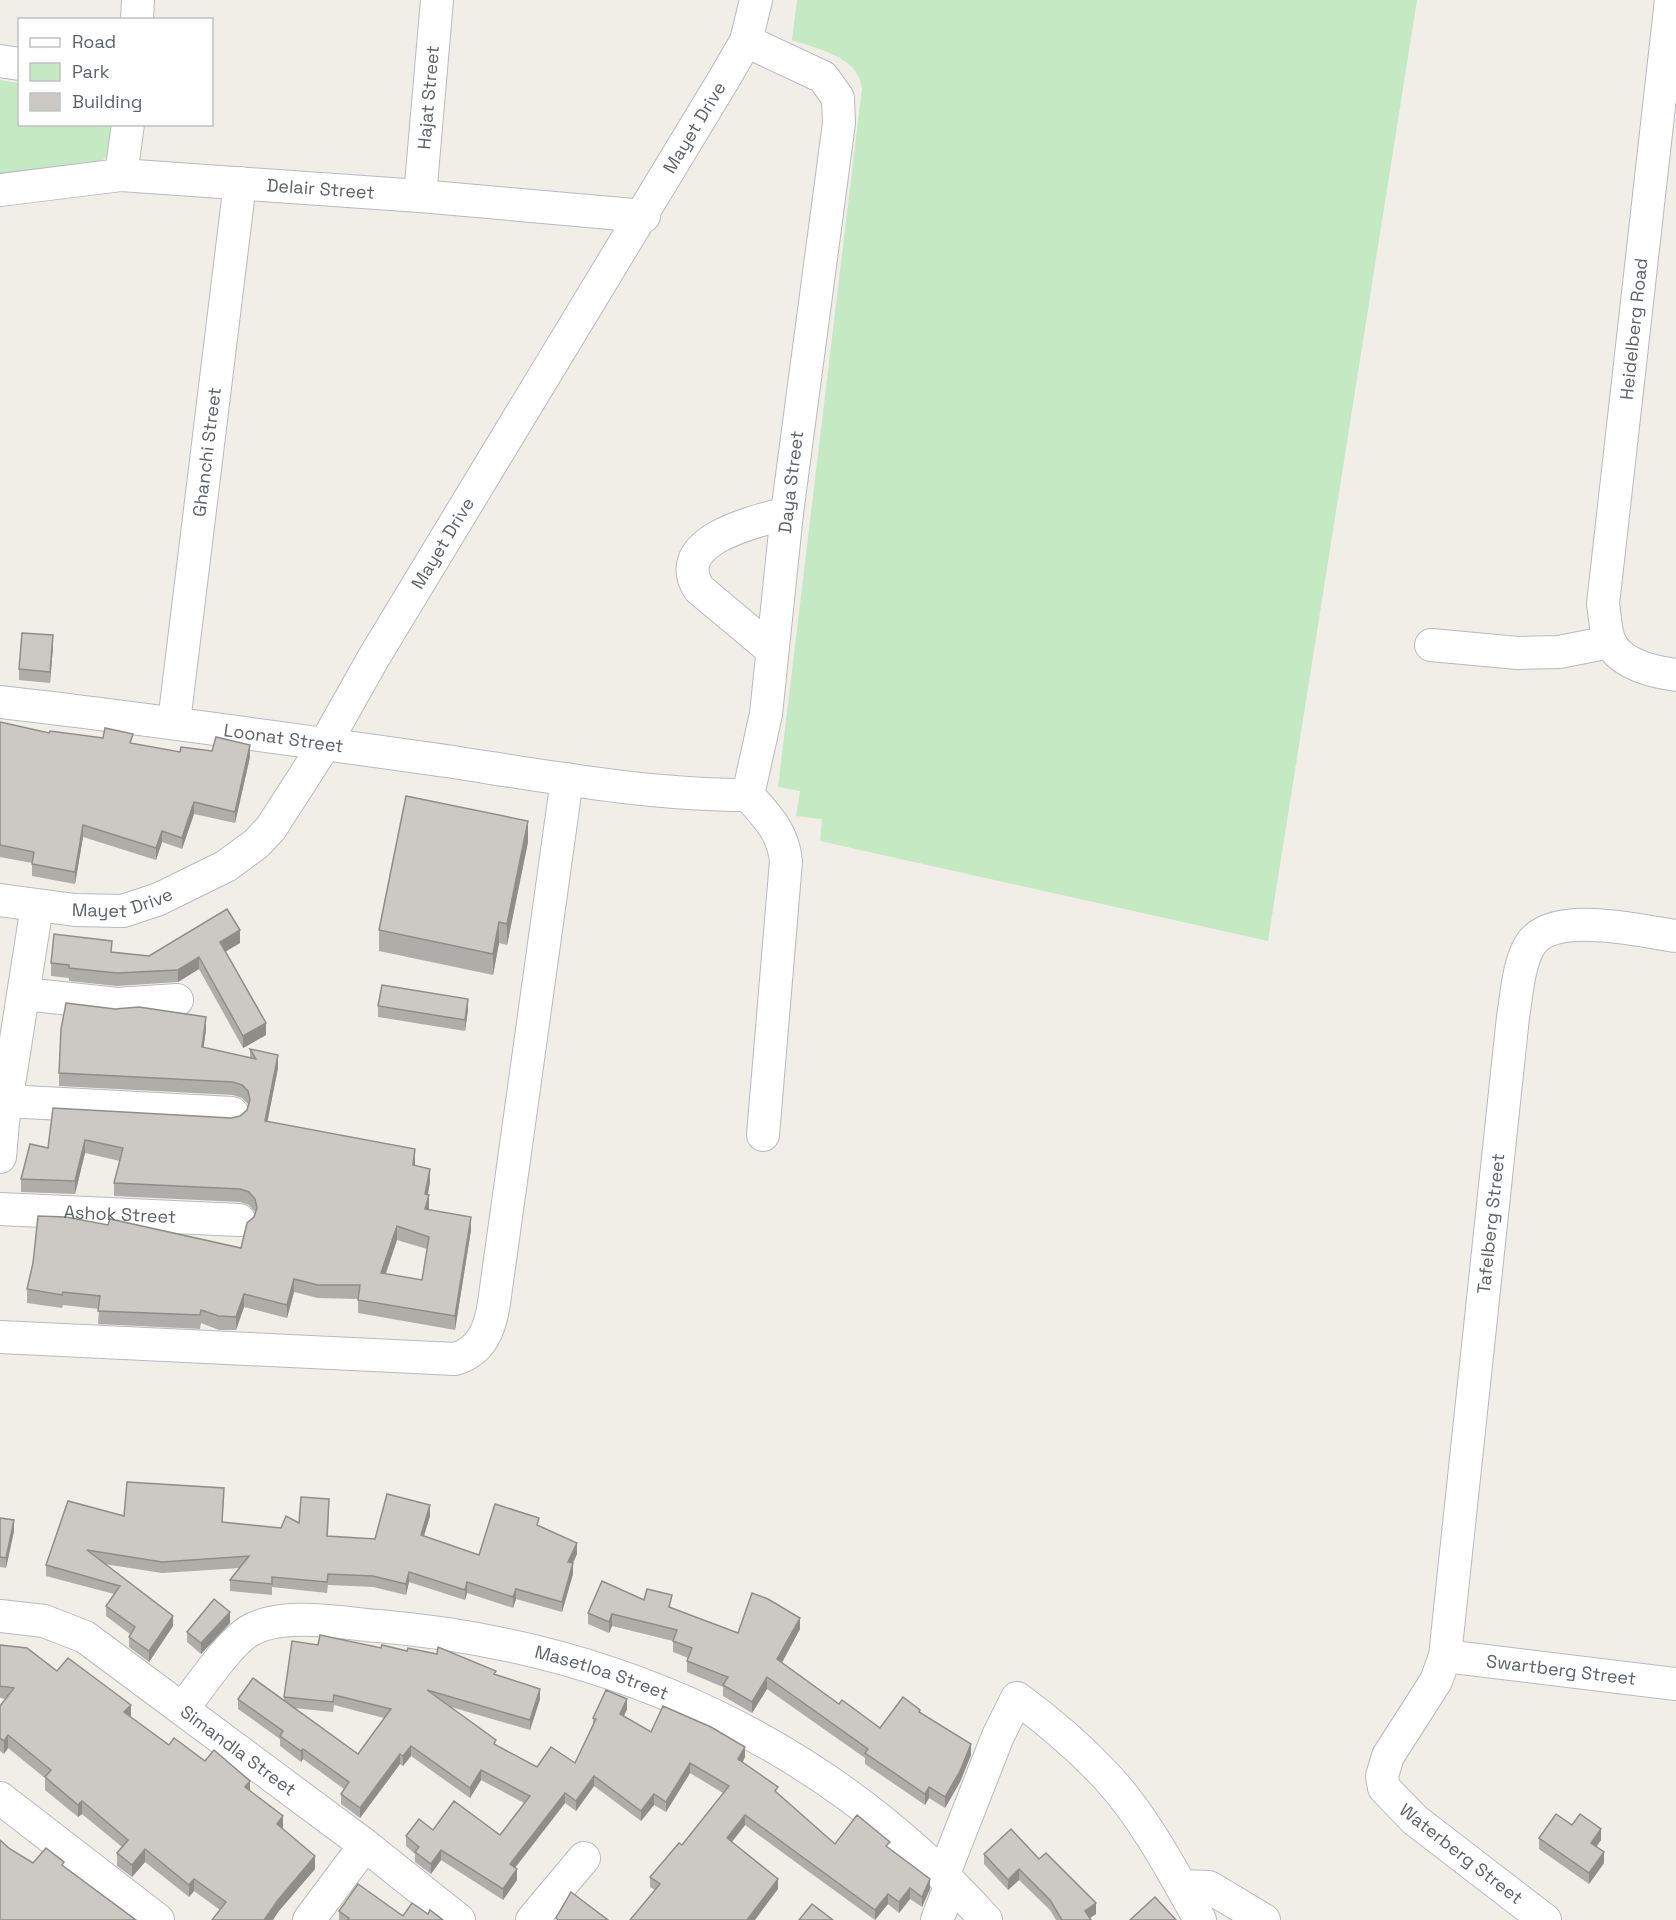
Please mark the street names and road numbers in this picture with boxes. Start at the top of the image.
street label: Hajat Street [412,44,444,150]
street label: Mayet Drive [658,77,731,177]
street label: Delair Street [266,173,375,204]
street label: Heidelberg Road [1615,257,1652,401]
street label: Ghanchi Street [187,386,226,518]
street label: Daya Street [773,429,808,534]
street label: Mayet Drive [406,493,479,593]
street label: Loonat Street [222,718,345,757]
street label: Mayet Drive [72,882,176,922]
street label: Tafelberg Street [1472,1152,1509,1295]
street label: Ashok Street [63,1200,177,1228]
street label: Masetloa Street [532,1640,672,1705]
street label: Swartberg Street [1485,1649,1637,1690]
street label: Simandla Street [176,1700,301,1801]
street label: Waterberg Street [1395,1798,1528,1909]

